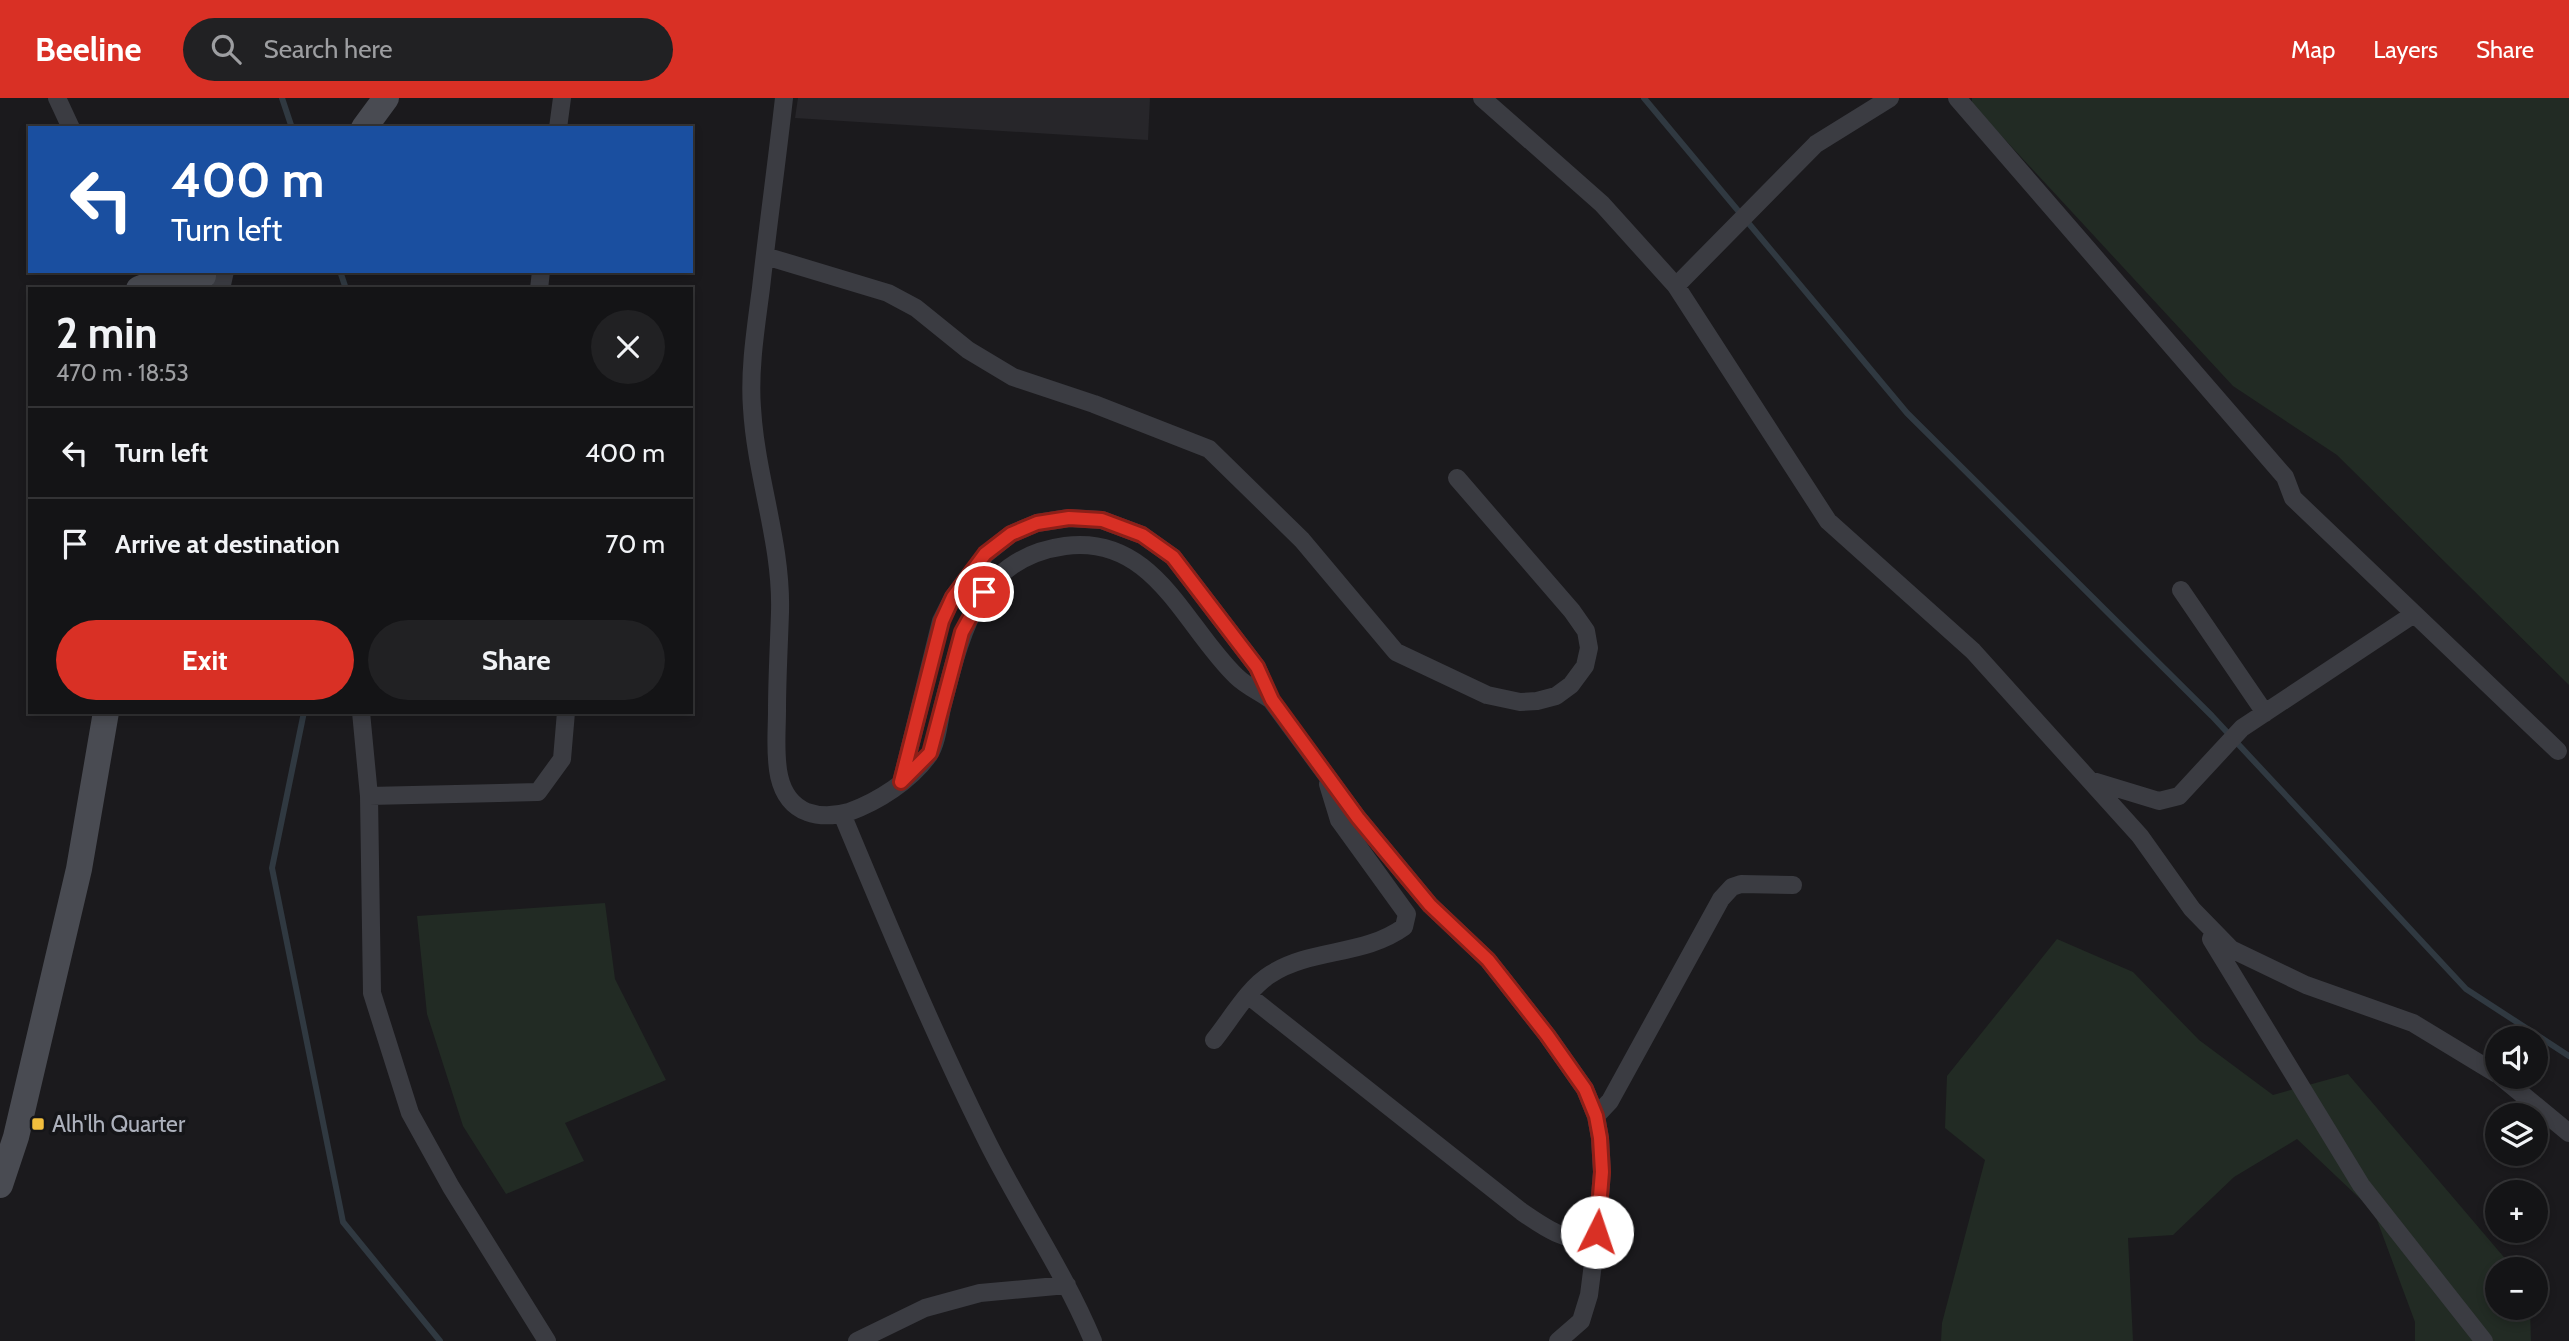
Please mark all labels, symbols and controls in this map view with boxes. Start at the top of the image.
search box [183,18,673,81]
text: Beeline [35,29,141,69]
icon: search [207,30,245,68]
text: Search here [263,33,393,65]
text: Map [2291,35,2335,64]
text: Layers [2373,35,2438,64]
text: Share [2476,35,2534,64]
text: 400 m [171,150,324,209]
icon: left [56,154,147,245]
text: Turn left [171,210,282,249]
text: 2 min [56,307,157,359]
button: close [591,310,665,384]
text: 470 m · 18:53 [56,359,189,387]
icon: left [56,434,94,472]
text: Turn left [115,437,208,469]
text: 400 m [585,437,665,469]
icon: arrive [56,525,94,563]
text: Arrive at destination [115,528,340,560]
text: 70 m [605,528,665,560]
pin [954,562,1014,622]
icon: arrive [965,573,1003,611]
button: Exit [56,620,354,700]
button: Share [368,620,665,700]
map controls [2485,1026,2548,1320]
button: sound [2485,1026,2548,1089]
button: layers [2485,1103,2548,1166]
place label: Alh'lh Quarter [52,1110,186,1138]
marker: Alh'lh Quarter [30,1116,46,1132]
button: + [2485,1180,2548,1243]
position arrow [1560,1195,1634,1269]
button: − [2485,1257,2548,1320]

